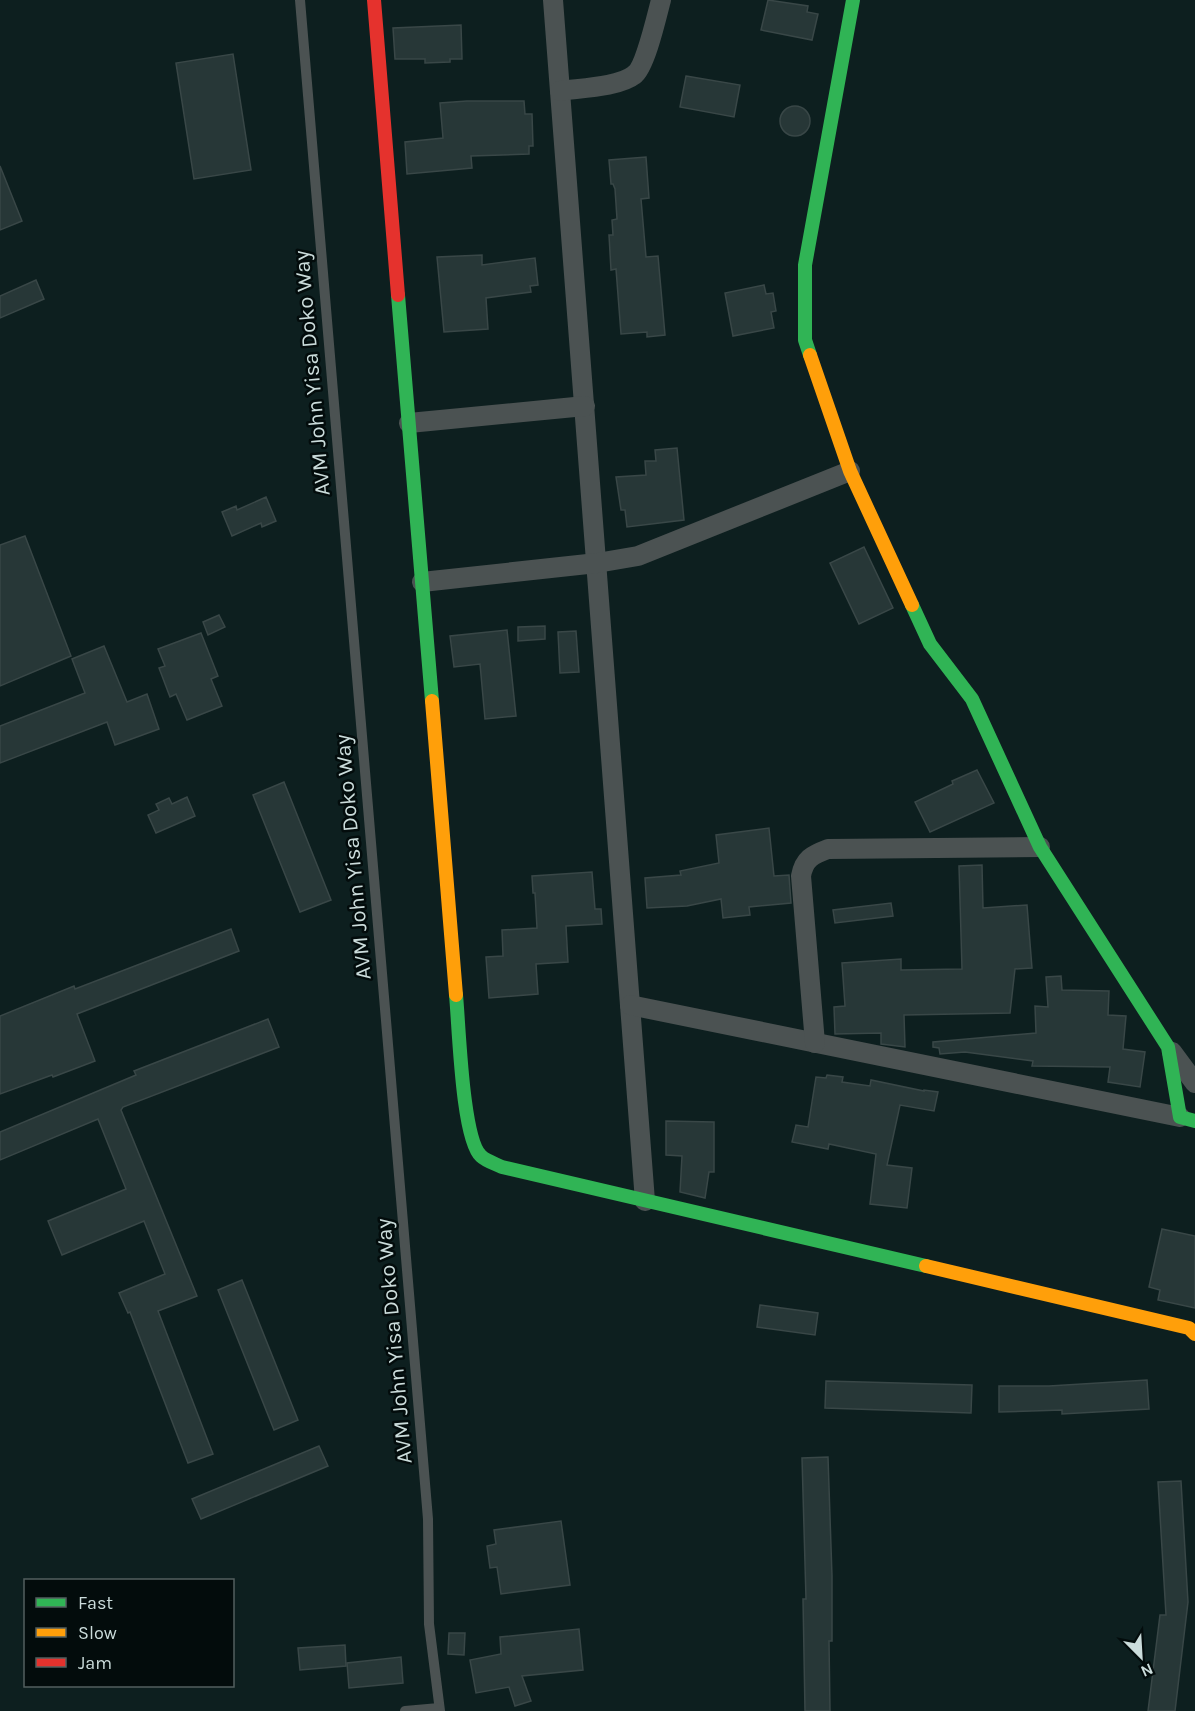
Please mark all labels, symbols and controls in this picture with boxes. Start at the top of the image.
street label: AVM John Yisa Doko Way [288,249,336,497]
street label: AVM John Yisa Doko Way [329,733,377,981]
street label: AVM John Yisa Doko Way [370,1217,418,1465]
legend [24,1579,234,1687]
text: Fast [78,1592,113,1614]
text: Slow [78,1622,117,1644]
north arrow [1111,1627,1171,1687]
text: Jam [78,1652,112,1674]
text: N [1138,1659,1156,1681]

